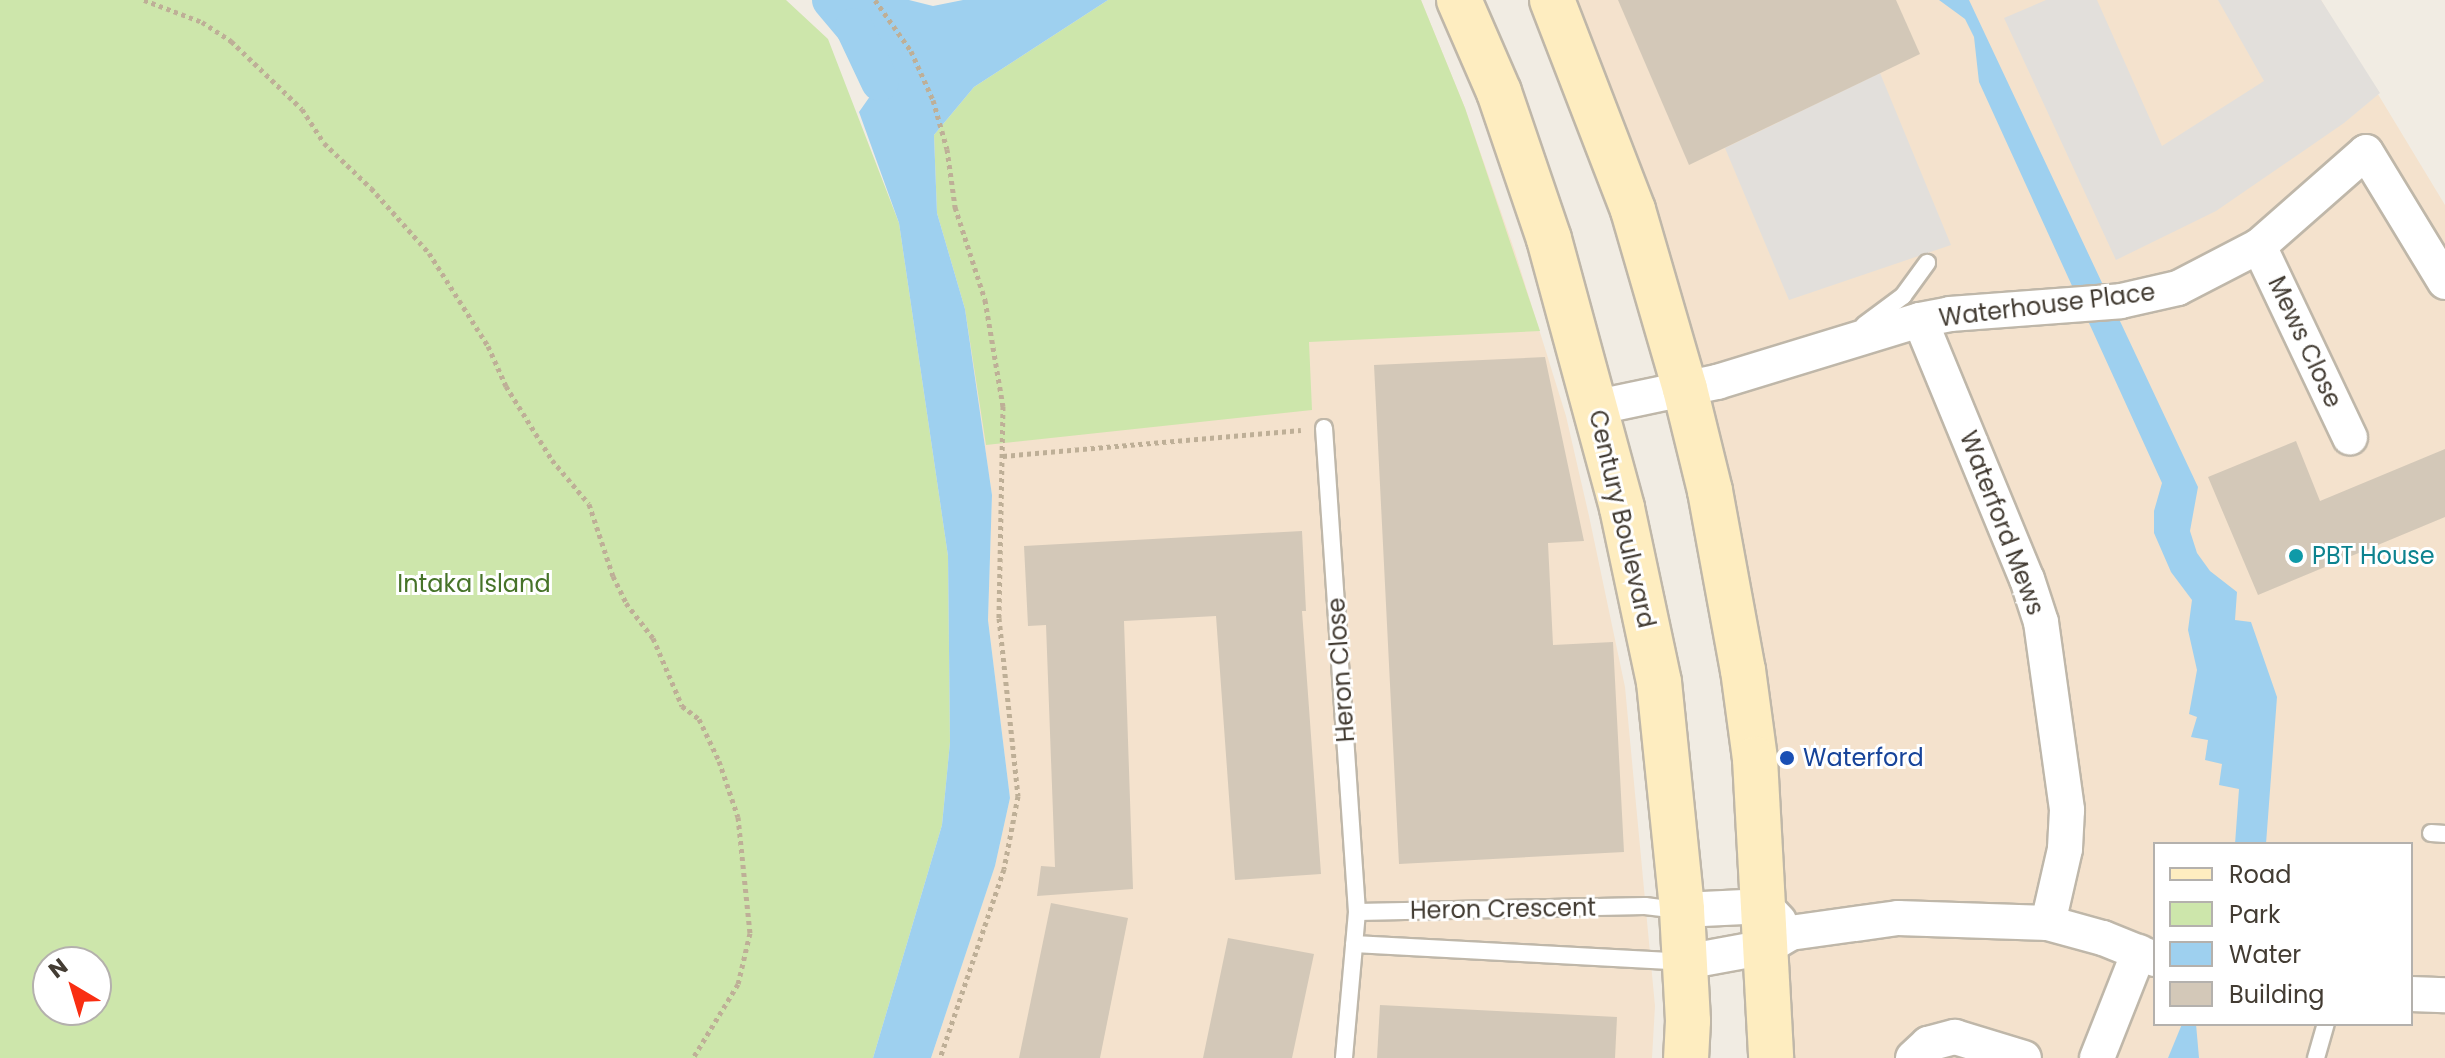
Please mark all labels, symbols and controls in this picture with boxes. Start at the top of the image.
street label: Mews Close [2262,272,2348,412]
street label: Waterhouse Place [1937,277,2157,333]
street label: Century Boulevard [1583,407,1661,631]
street label: Waterford Mews [1954,427,2050,619]
place label: PBT House [2312,542,2435,570]
marker: PBT House [2287,547,2305,565]
park label: Intaka Island [397,570,551,598]
street label: Heron Close [1322,597,1360,743]
place label: Waterford [1803,744,1924,772]
marker: Waterford [1778,749,1796,767]
legend [2153,842,2413,1026]
text: Road [2229,858,2291,891]
street label: Heron Crescent [1410,893,1596,925]
text: Park [2229,898,2280,931]
text: Water [2229,938,2301,971]
north arrow [32,946,112,1026]
text: N [42,951,74,986]
text: Building [2229,978,2325,1011]

